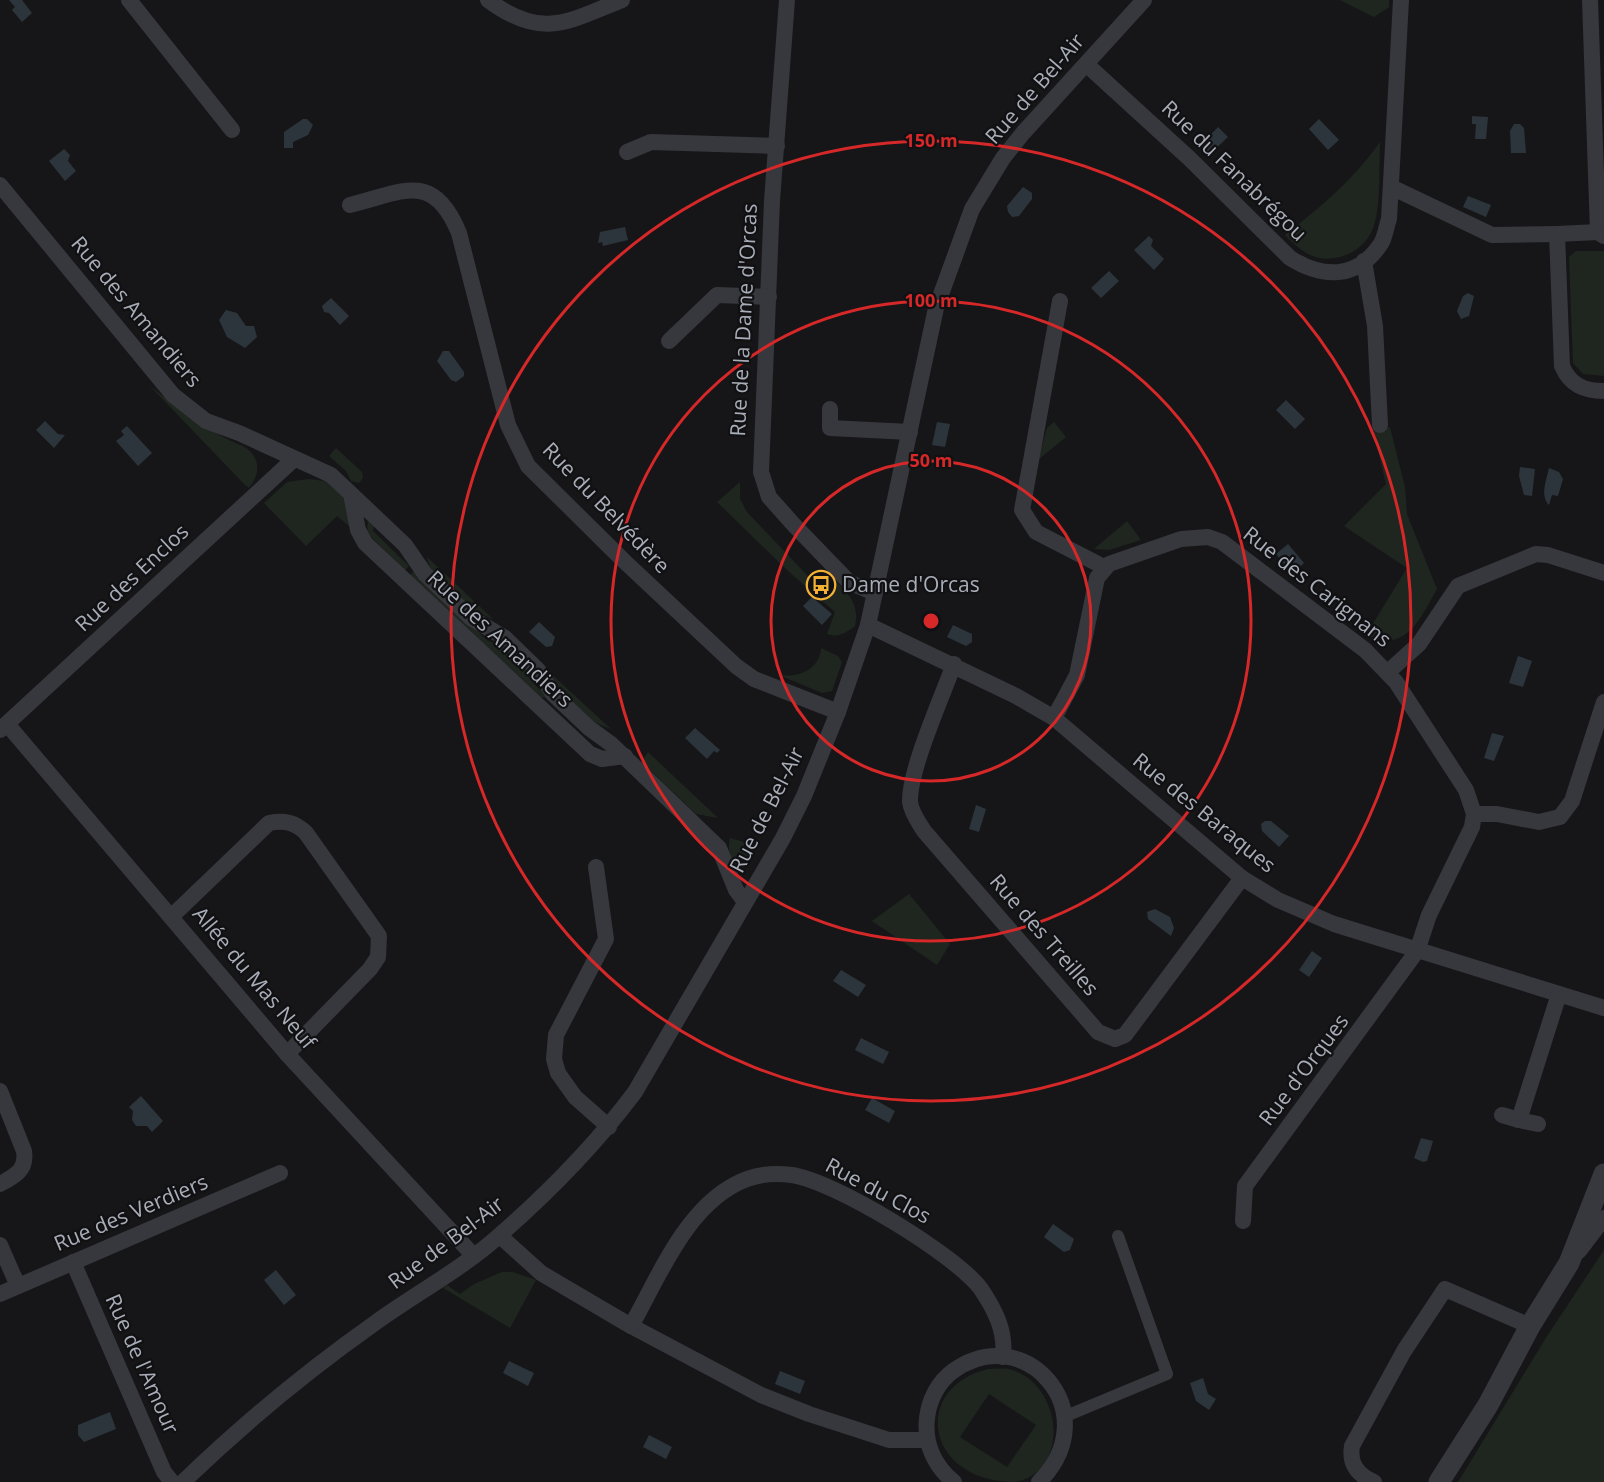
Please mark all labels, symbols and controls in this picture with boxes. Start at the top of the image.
street label: Rue de Bel-Air [978,27,1090,150]
street label: Rue du Fanabrégou [1156,94,1313,247]
text: 150 m [904,128,958,152]
street label: Rue de la Dame d'Orcas [723,203,763,437]
street label: Rue des Amandiers [65,230,208,393]
text: 100 m [904,288,958,312]
street label: Rue du Belvédère [537,436,677,579]
text: 50 m [910,448,952,472]
street label: Rue des Enclos [68,517,194,637]
street label: Rue des Carignans [1238,520,1397,653]
street label: Rue des Amandiers [422,564,579,713]
bus stop icon: Dame d'Orcas [805,569,837,601]
place label: Dame d'Orcas [842,570,980,598]
centre of rings [921,611,941,631]
street label: Rue de Bel-Air [722,741,810,877]
street label: Rue des Baraques [1127,746,1282,879]
street label: Rue des Treilles [984,867,1105,1001]
street label: Allée du Mas Neuf [187,900,324,1056]
street label: Rue d'Orques [1252,1008,1354,1131]
street label: Rue du Clos [821,1151,936,1230]
street label: Rue des Verdiers [49,1167,212,1257]
street label: Rue de Bel-Air [382,1189,509,1295]
street label: Rue de l'Amour [100,1289,186,1438]

